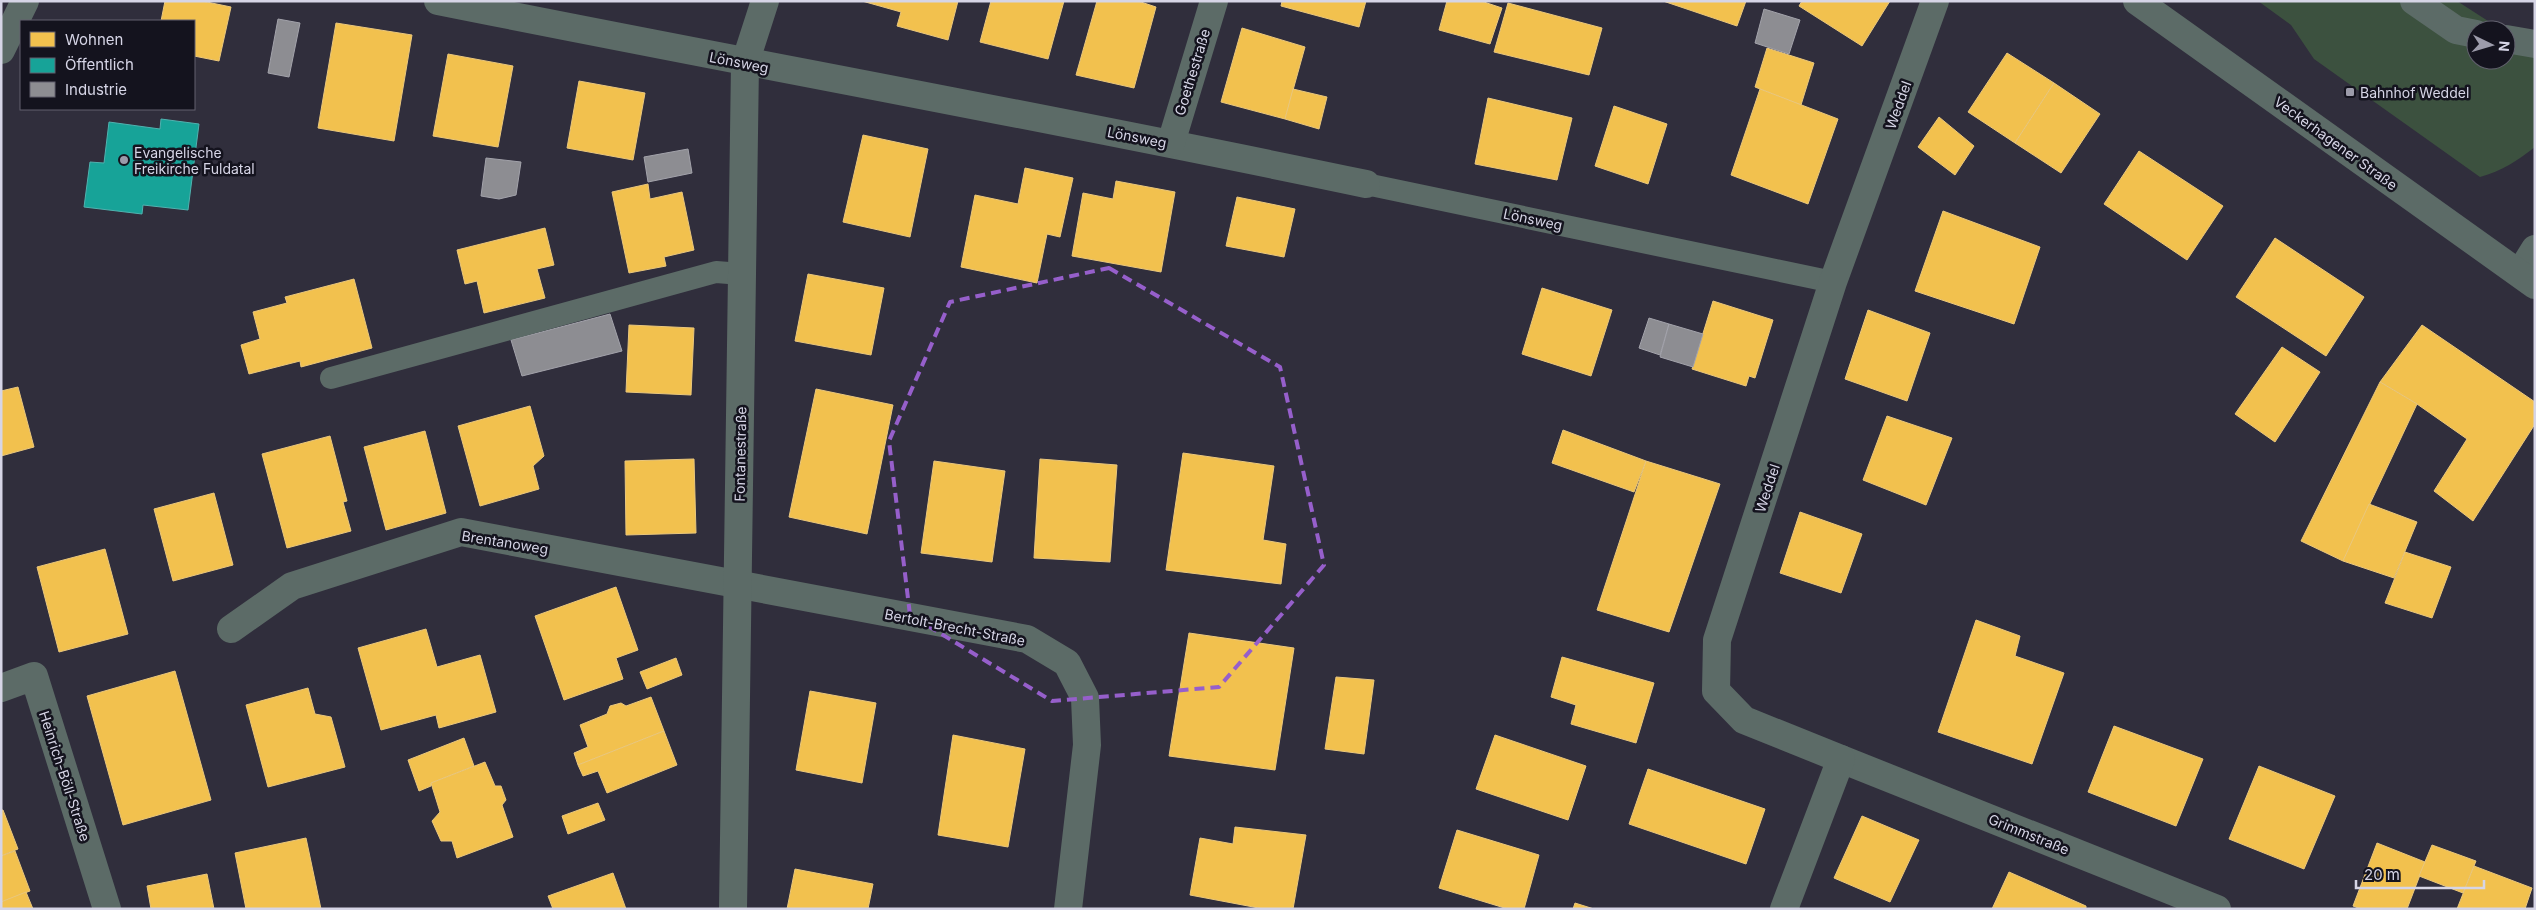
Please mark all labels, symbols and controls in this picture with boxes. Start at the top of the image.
legend [20,20,195,110]
north arrow [2466,20,2516,70]
street label: Goethestraße [1171,27,1213,117]
text: Wohnen [65,30,123,49]
text: N [2496,40,2513,52]
street label: Lönsweg [708,48,770,76]
text: Öffentlich [65,55,134,74]
street label: Weddel [1881,79,1915,131]
text: Industrie [65,80,127,99]
place label: Bahnhof Weddel [2360,84,2469,101]
marker: Bahnhof Weddel [2344,86,2356,98]
street label: Veckerhagener Straße [2271,93,2401,193]
street label: Lönsweg [1106,123,1168,151]
place label: Evangelische Freikirche Fuldatal [134,144,255,177]
marker: Evangelische Freikirche Fuldatal [118,154,130,166]
street label: Lönsweg [1502,204,1564,234]
street label: Fontanestraße [731,406,749,502]
street label: Weddel [1751,462,1783,514]
street label: Brentanoweg [460,527,550,557]
street label: Bertolt-Brecht-Straße [883,605,1027,649]
street label: Heinrich-Böll-Straße [36,709,94,843]
street label: Grimmstraße [1986,810,2072,858]
scale bar [2356,858,2484,890]
text: 20 m [2364,865,2400,884]

